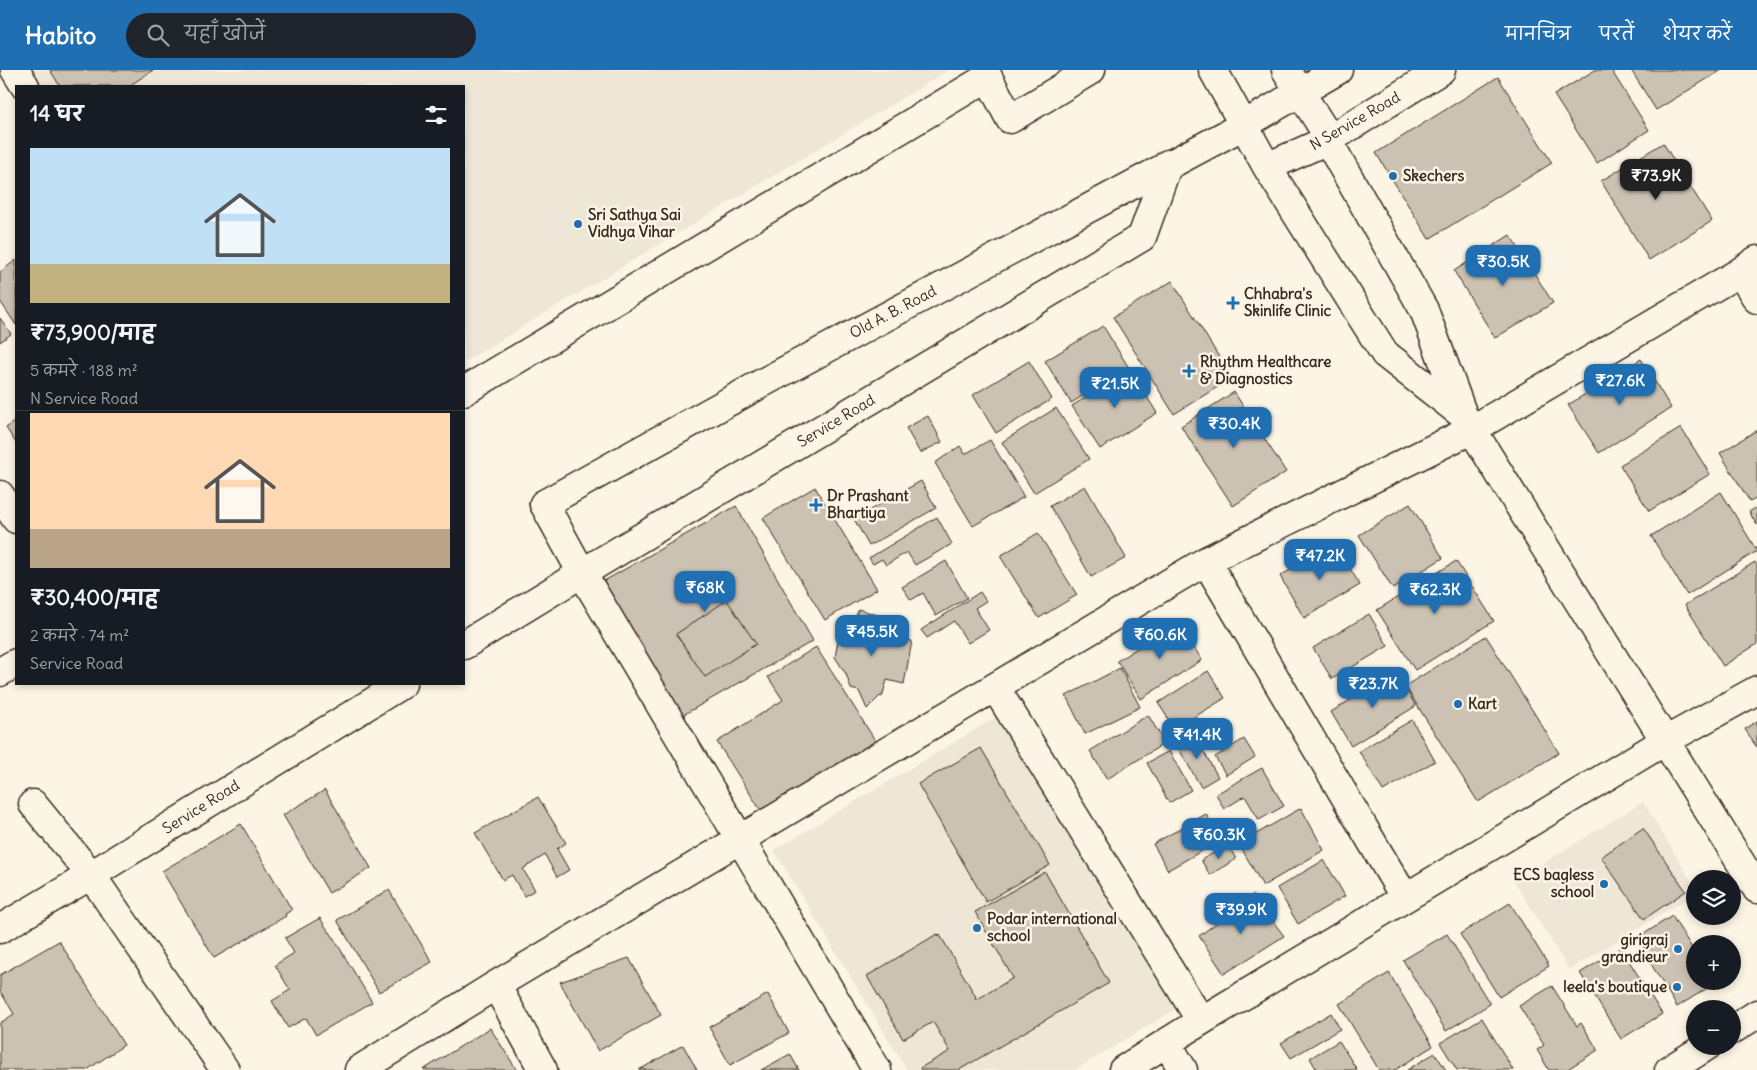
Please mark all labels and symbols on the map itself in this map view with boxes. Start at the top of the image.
street label: N Service Road [1306,87,1404,154]
pin: ₹73.9K [1615,158,1697,201]
place label: Skechers [1403,166,1464,185]
marker: Skechers [1387,170,1399,182]
place label: Sri Sathya Sai Vidhya Vihar [588,205,681,242]
marker: Sri Sathya Sai Vidhya Vihar [572,218,584,230]
pin: ₹30.5K [1462,244,1544,287]
street label: Old A. B. Road [846,281,939,342]
place label: Chhabra's Skinlife Clinic [1244,284,1332,320]
marker: Chhabra's Skinlife Clinic [1226,296,1240,310]
place label: Rhythm Healthcare & Diagnostics [1200,352,1331,389]
marker: Rhythm Healthcare & Diagnostics [1182,364,1196,378]
pin: ₹27.6K [1579,364,1661,406]
pin: ₹21.5K [1074,366,1156,409]
street label: Service Road [793,390,878,451]
pin: ₹30.4K [1193,406,1275,449]
place label: Dr Prashant Bhartiya [827,486,909,523]
marker: Dr Prashant Bhartiya [809,498,823,512]
pin: ₹47.2K [1279,538,1361,581]
pin: ₹68K [675,570,735,613]
pin: ₹62.3K [1394,572,1476,615]
pin: ₹45.5K [831,614,913,657]
pin: ₹60.6K [1119,618,1201,660]
pin: ₹23.7K [1332,666,1414,709]
place label: Kart [1468,694,1498,713]
marker: Kart [1452,698,1464,710]
pin: ₹41.4K [1156,718,1238,760]
street label: Service Road [159,775,243,838]
pin: ₹60.3K [1178,818,1260,860]
place label: ECS bagless school [1513,865,1594,901]
marker: ECS bagless school [1598,878,1610,890]
pin: ₹39.9K [1200,892,1282,935]
place label: Podar international school [987,909,1117,945]
marker: Podar international school [971,922,983,934]
place label: girigraj grandieur [1601,930,1669,967]
marker: girigraj grandieur [1672,943,1684,955]
place label: leela's boutique [1563,977,1667,997]
marker: leela's boutique [1671,981,1683,993]

